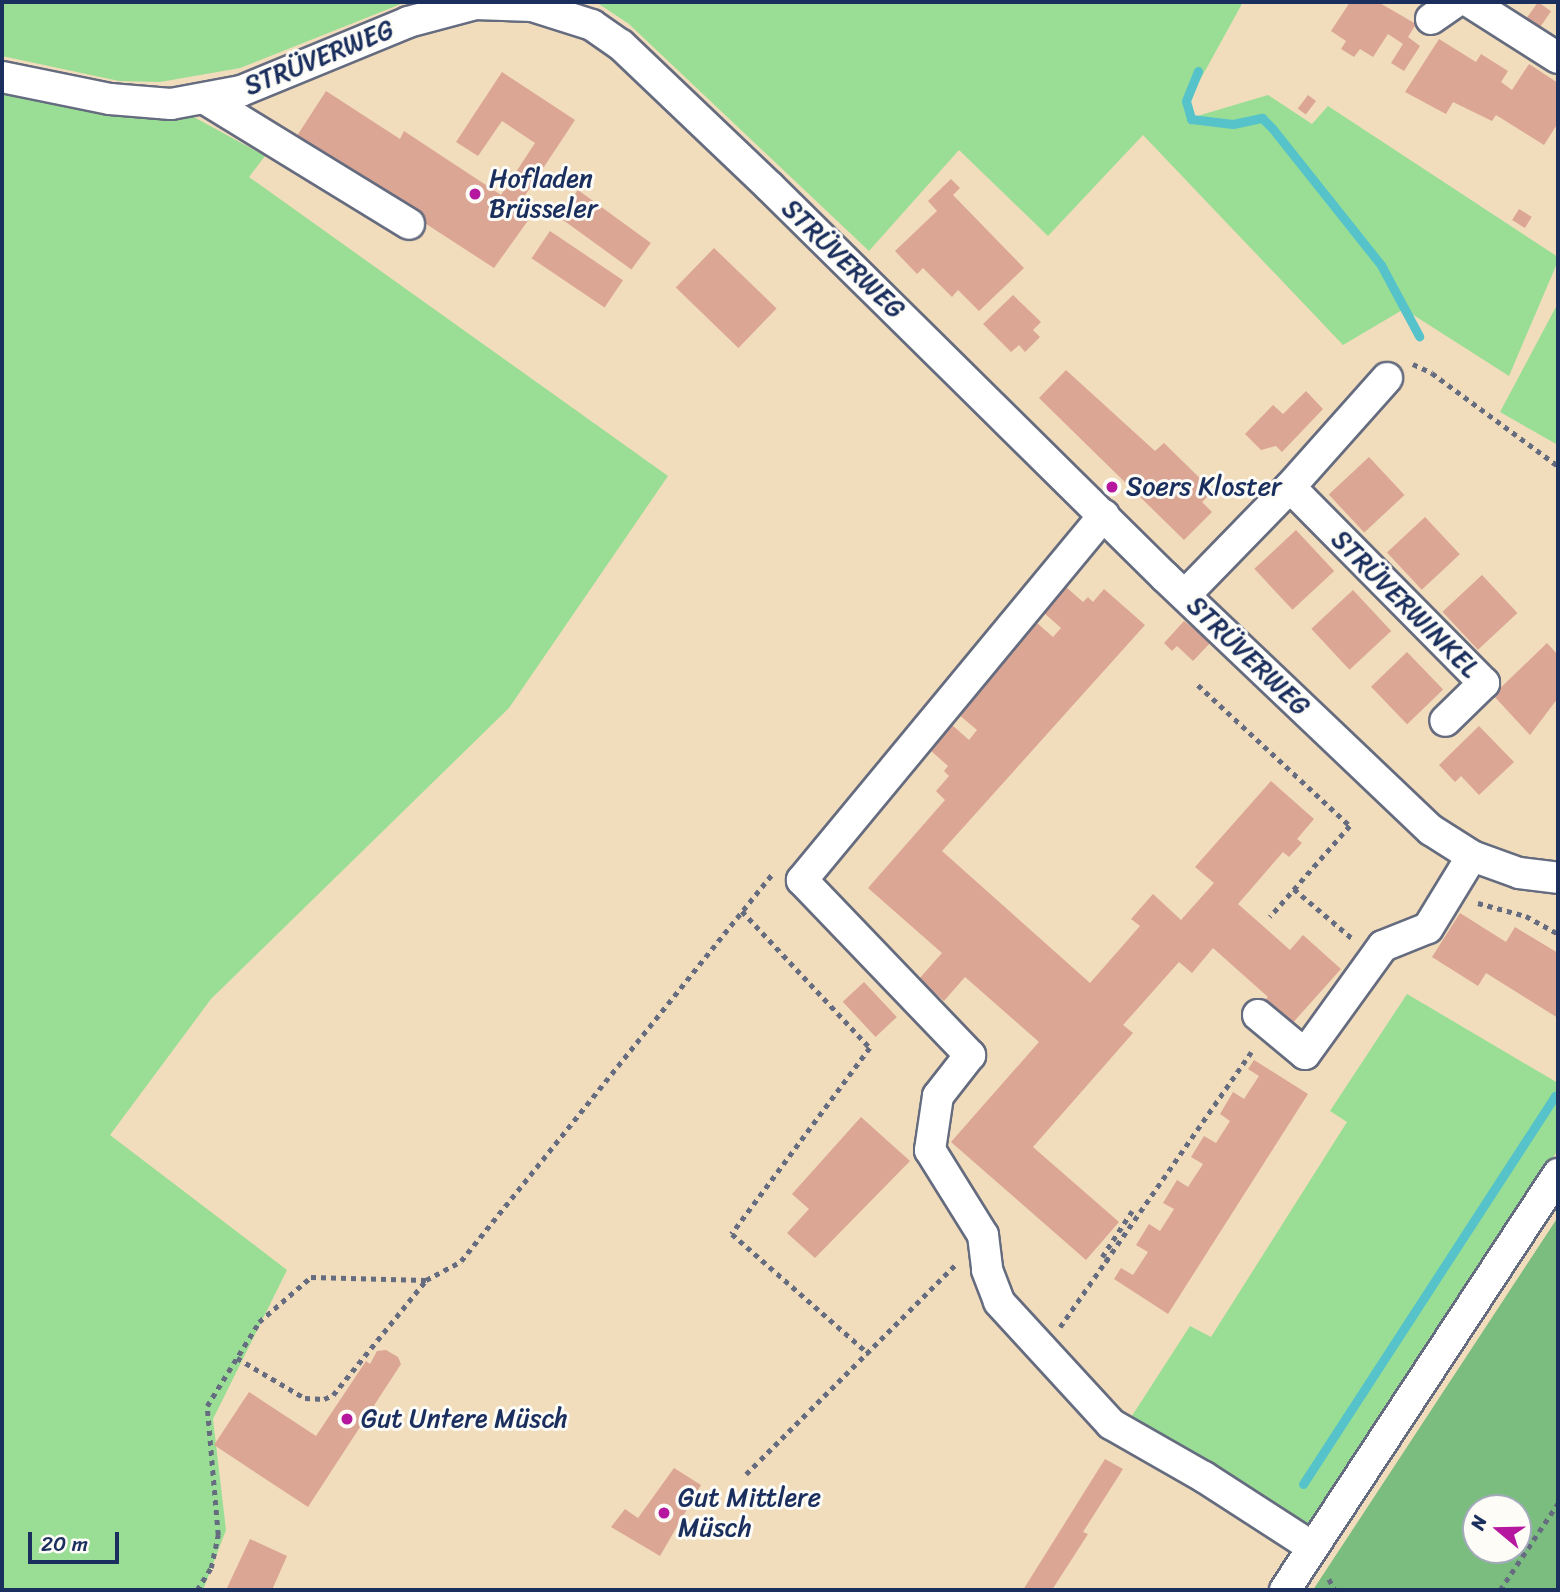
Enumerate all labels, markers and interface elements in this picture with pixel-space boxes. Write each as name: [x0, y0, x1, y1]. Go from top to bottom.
street label: STRÜVERWEG: [240, 14, 398, 102]
place label: Hofladen Brüsseler: [489, 163, 597, 224]
marker: Hofladen Brüsseler: [467, 186, 483, 202]
street label: STRÜVERWEG: [775, 193, 911, 325]
place label: Soers Kloster: [1126, 471, 1281, 503]
marker: Soers Kloster: [1104, 479, 1120, 495]
street label: STRÜVERWINKEL: [1325, 524, 1485, 684]
street label: STRÜVERWEG: [1180, 590, 1316, 722]
place label: Gut Untere Müsch: [361, 1403, 570, 1435]
marker: Gut Untere Müsch: [339, 1411, 355, 1427]
place label: Gut Mittlere Müsch: [678, 1482, 820, 1544]
north arrow: [1462, 1494, 1532, 1564]
marker: Gut Mittlere Müsch: [656, 1505, 672, 1521]
text: N: [1461, 1511, 1496, 1534]
scale bar: [32, 1518, 122, 1562]
text: 20 m: [41, 1525, 88, 1563]

